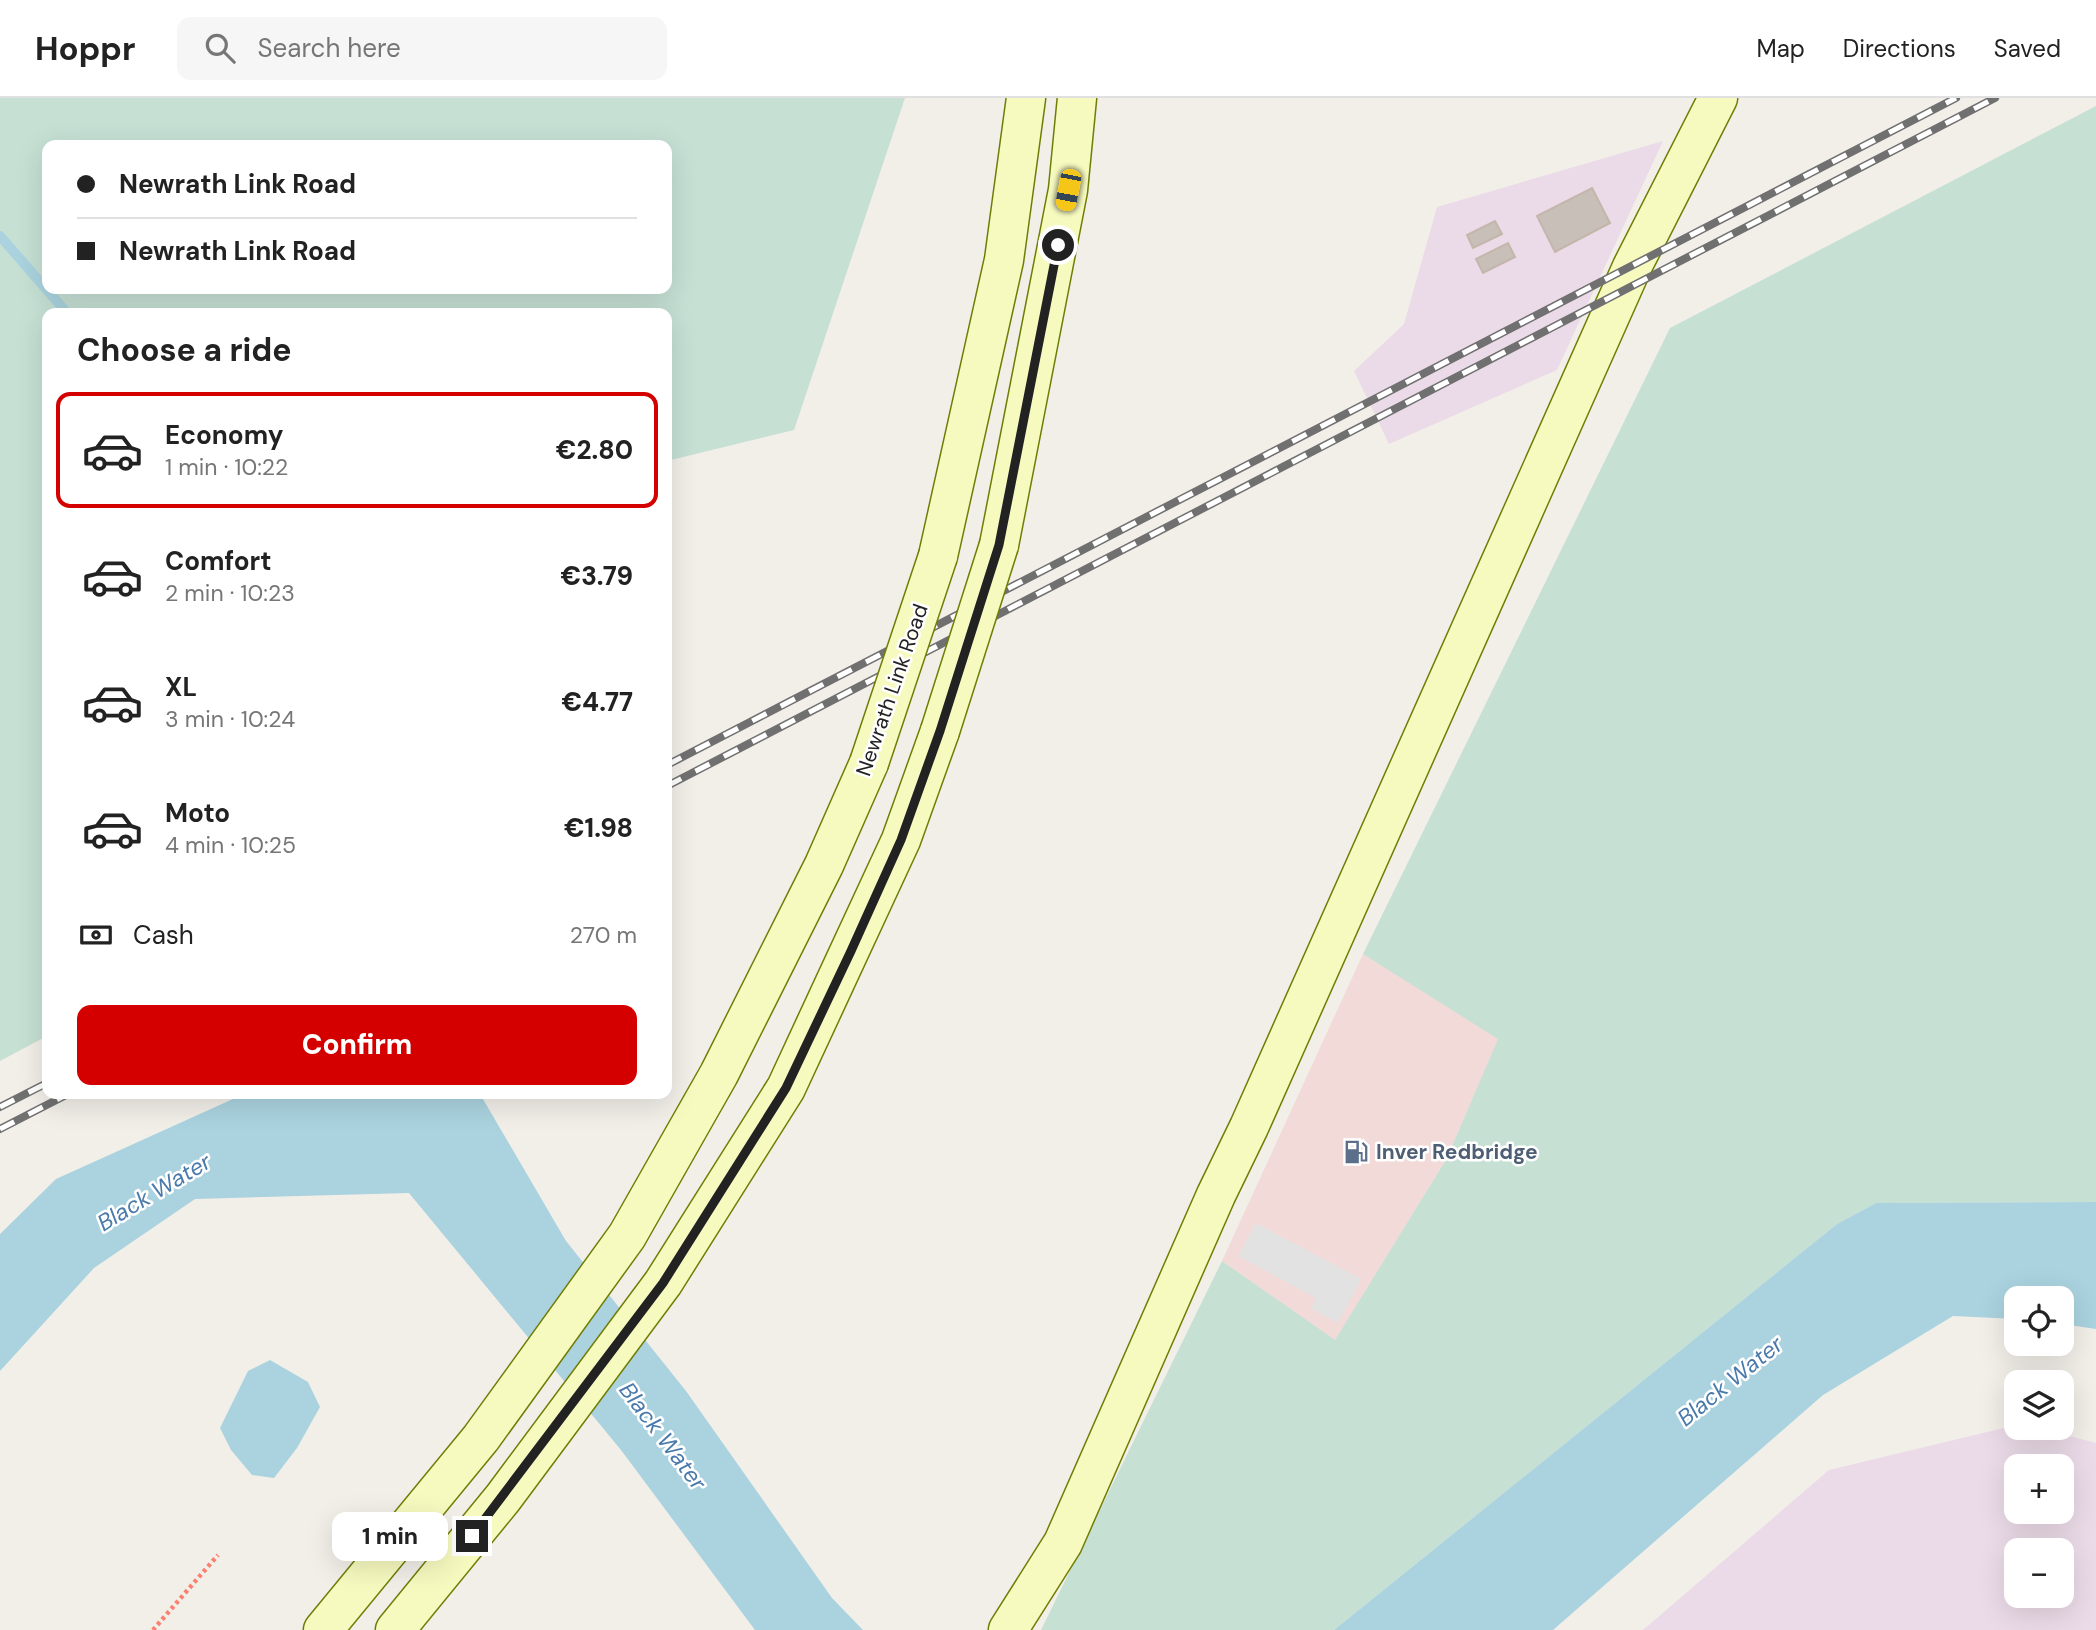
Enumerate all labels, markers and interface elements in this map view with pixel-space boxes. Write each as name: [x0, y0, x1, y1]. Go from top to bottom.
search box: [177, 17, 667, 80]
text: Hoppr: [35, 27, 135, 70]
icon: search: [201, 29, 239, 67]
text: Search here: [257, 31, 401, 65]
text: Map: [1757, 33, 1805, 64]
text: Directions: [1843, 33, 1956, 64]
text: Saved: [1994, 33, 2061, 64]
text: Newrath Link Road: [119, 167, 356, 201]
car: [1054, 167, 1083, 213]
route start: [1042, 229, 1074, 261]
text: Newrath Link Road: [119, 234, 356, 268]
text: Choose a ride: [77, 329, 292, 371]
text: Economy: [165, 418, 283, 452]
icon: car: [81, 419, 144, 482]
text: €2.80: [556, 433, 633, 467]
text: 1 min · 10:22: [165, 452, 288, 482]
text: Comfort: [165, 544, 271, 578]
icon: car: [81, 545, 144, 608]
text: €3.79: [561, 559, 633, 593]
text: 2 min · 10:23: [165, 578, 295, 608]
street label: Newrath Link Road: [849, 600, 935, 780]
text: XL: [165, 670, 197, 704]
icon: car: [81, 671, 144, 734]
text: €4.77: [562, 685, 633, 719]
text: 3 min · 10:24: [165, 704, 295, 734]
text: Moto: [165, 796, 230, 830]
icon: car: [81, 797, 144, 860]
text: €1.98: [564, 811, 633, 845]
text: 4 min · 10:25: [165, 830, 296, 860]
icon: cash: [77, 916, 115, 954]
text: Cash: [133, 918, 194, 952]
text: 270 m: [570, 920, 637, 950]
button: Confirm: [77, 1005, 637, 1085]
fuel station icon: Inver Redbridge: [1342, 1138, 1370, 1166]
place label: Inver Redbridge: [1376, 1138, 1538, 1166]
water label: Black Water: [92, 1146, 218, 1238]
map controls: [2004, 1286, 2074, 1608]
button: locate: [2004, 1286, 2074, 1356]
water label: Black Water: [1671, 1328, 1790, 1433]
button: layers: [2004, 1370, 2074, 1440]
water label: Black Water: [613, 1376, 714, 1497]
button: +: [2004, 1454, 2074, 1524]
callout: 1 min: [332, 1512, 448, 1560]
route end: [456, 1520, 488, 1552]
text: 1 min: [362, 1521, 418, 1551]
button: −: [2004, 1538, 2074, 1608]

